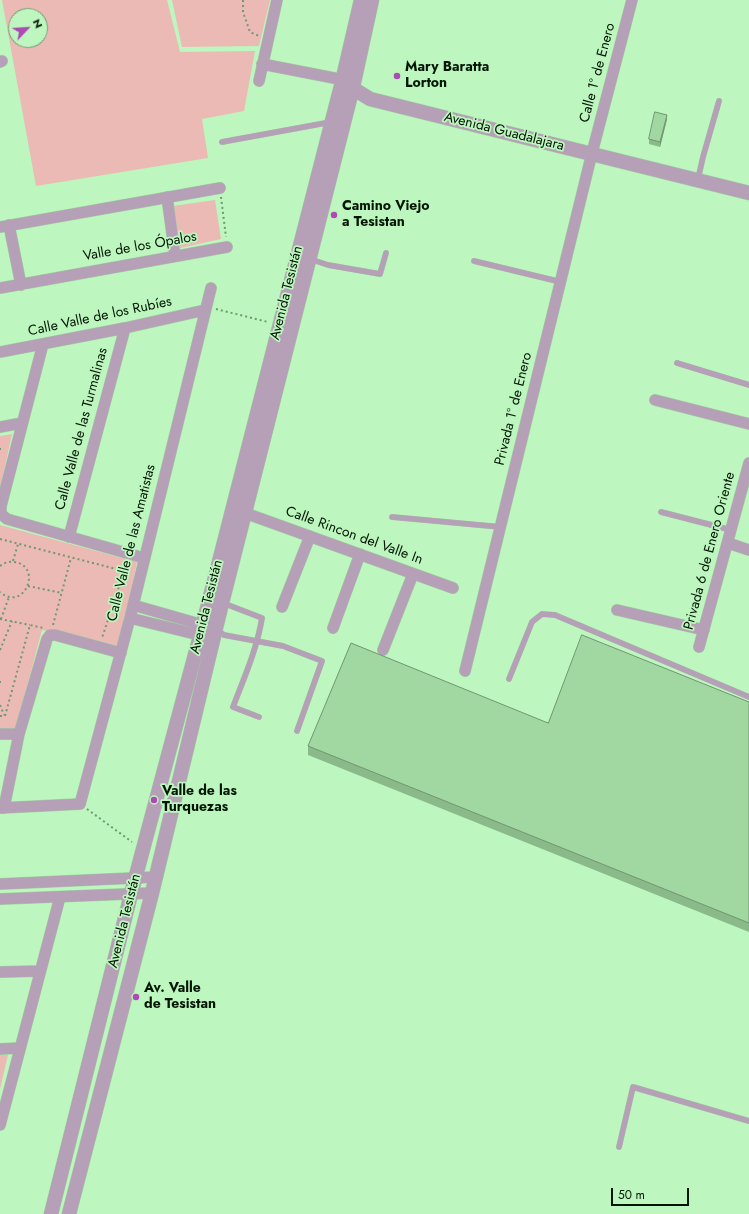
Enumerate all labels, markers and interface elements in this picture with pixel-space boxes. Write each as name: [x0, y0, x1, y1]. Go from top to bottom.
north arrow: [8, 8, 48, 48]
text: N: [29, 16, 47, 31]
street label: Calle 1° de Enero: [577, 21, 619, 125]
place label: Mary Baratta Lorton: [405, 60, 489, 92]
marker: Mary Baratta Lorton: [392, 71, 402, 81]
street label: Avenida Guadalajara: [442, 109, 566, 155]
place label: Camino Viejo a Tesistan: [342, 199, 429, 232]
marker: Camino Viejo a Tesistan: [329, 210, 339, 220]
street label: Valle de los Ópalos: [82, 229, 198, 265]
street label: Avenida Tesistán: [267, 244, 307, 342]
street label: Calle Valle de los Rubíes: [27, 294, 173, 340]
street label: Calle Valle de las Turmalinas: [52, 346, 112, 512]
street label: Privada 1° de Enero: [492, 351, 536, 467]
street label: Calle Valle de las Amatistas: [104, 463, 160, 623]
street label: Privada 6 de Enero Oriente: [681, 470, 739, 632]
street label: Calle Rincon del Valle In: [283, 503, 425, 569]
street label: Avenida Tesistán: [187, 558, 227, 656]
place label: Valle de las Turquezas: [162, 784, 237, 816]
marker: Valle de las Turquezas: [149, 795, 159, 805]
street label: Avenida Tesistán: [105, 872, 145, 970]
place label: Av. Valle de Tesistan: [144, 981, 216, 1014]
marker: Av. Valle de Tesistan: [131, 992, 141, 1002]
scale bar: [613, 1180, 691, 1206]
text: 50 m: [618, 1186, 645, 1204]

